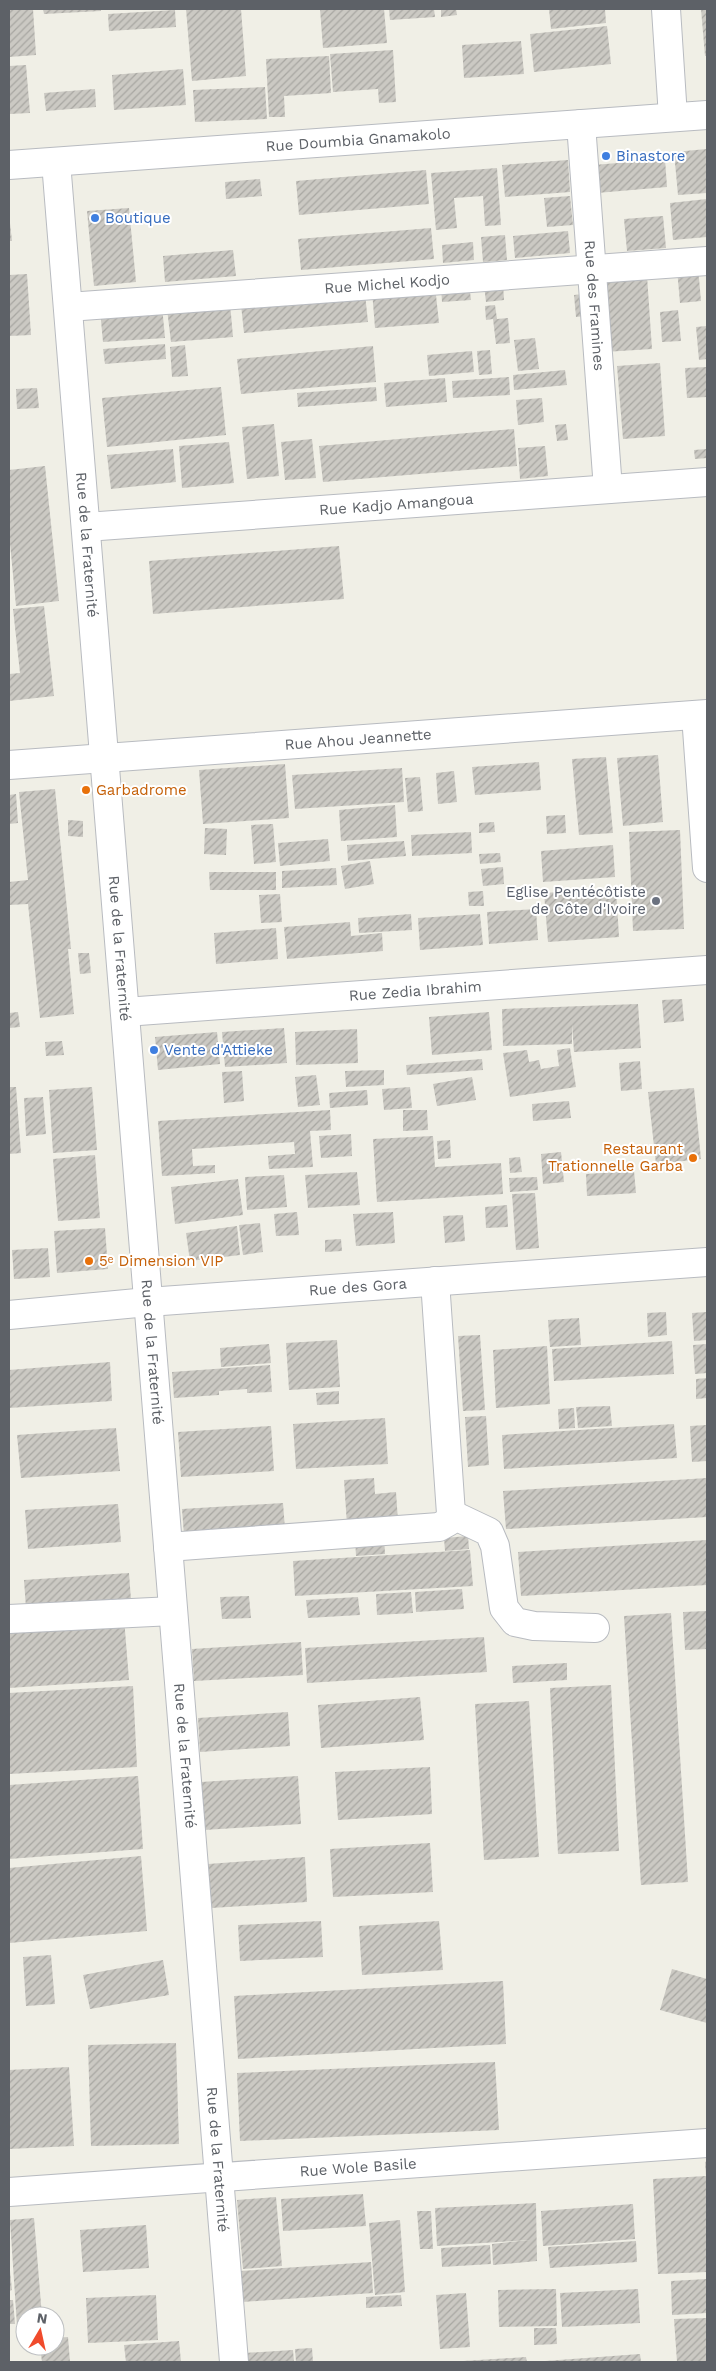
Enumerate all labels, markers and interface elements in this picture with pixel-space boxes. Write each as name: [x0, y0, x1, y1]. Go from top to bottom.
street label: Rue Doumbia Gnamakolo: [265, 124, 451, 156]
place label: Binastore: [616, 147, 685, 165]
marker: Binastore: [600, 150, 612, 162]
place label: Boutique: [105, 209, 171, 227]
marker: Boutique: [89, 212, 101, 224]
street label: Rue des Framines: [581, 239, 608, 372]
street label: Rue Michel Kodjo: [324, 271, 451, 298]
street label: Rue de la Fraternité: [72, 471, 102, 618]
street label: Rue Kadjo Amangoua: [318, 490, 474, 519]
street label: Rue Ahou Jeannette: [284, 725, 432, 754]
place label: Garbadrome: [96, 781, 187, 799]
marker: Garbadrome: [80, 784, 92, 796]
street label: Rue de la Fraternité: [105, 875, 134, 1022]
place label: Eglise Pentécôtiste de Côte d'Ivoire: [506, 883, 646, 918]
marker: Eglise Pentécôtiste de Côte d'Ivoire: [650, 895, 662, 907]
street label: Rue Zedia Ibrahim: [348, 977, 482, 1005]
place label: Vente d'Attieke: [164, 1041, 273, 1059]
marker: Vente d'Attieke: [148, 1044, 160, 1056]
place label: Restaurant Trationnelle Garba: [548, 1140, 684, 1175]
marker: Restaurant Trationnelle Garba: [687, 1152, 699, 1164]
place label: 5ᵉ Dimension VIP: [99, 1252, 223, 1270]
marker: 5ᵉ Dimension VIP: [83, 1255, 95, 1267]
street label: Rue des Gora: [308, 1274, 408, 1299]
street label: Rue de la Fraternité: [137, 1279, 167, 1426]
street label: Rue de la Fraternité: [170, 1682, 200, 1829]
street label: Rue de la Fraternité: [203, 2086, 232, 2233]
street label: Rue Wole Basile: [299, 2154, 417, 2181]
north arrow: [15, 2306, 65, 2356]
text: N: [36, 2309, 48, 2327]

